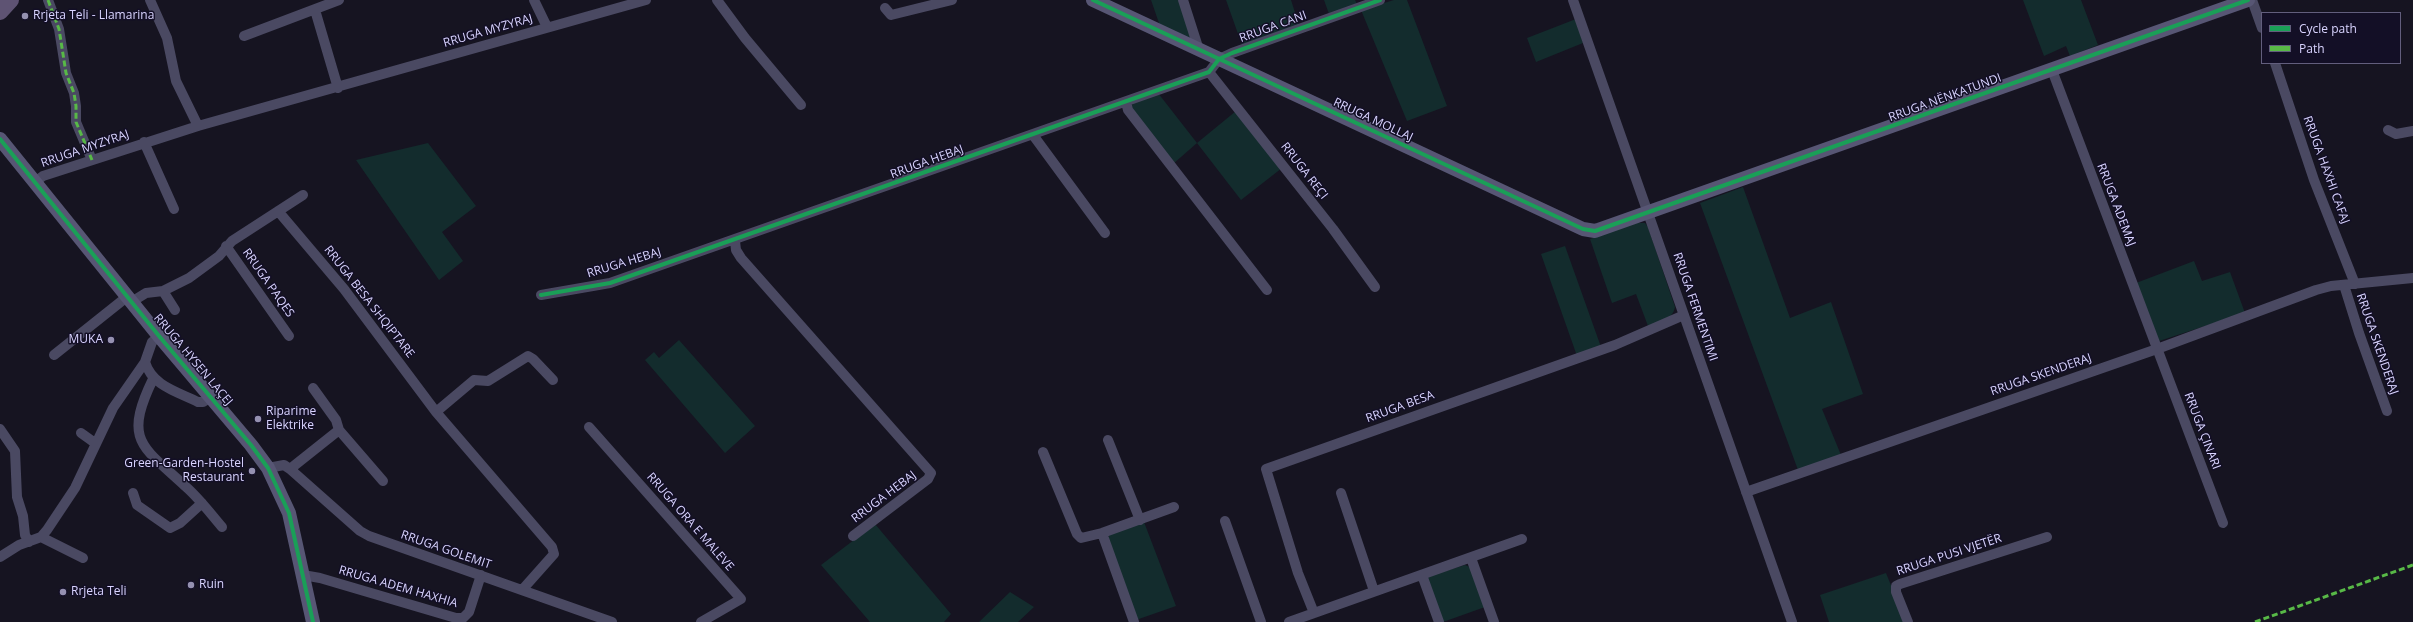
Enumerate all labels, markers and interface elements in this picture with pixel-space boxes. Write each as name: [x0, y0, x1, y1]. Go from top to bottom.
street label: RRUGA CANI: [1237, 8, 1309, 46]
place label: Rrjeta Teli - Llamarina: [33, 9, 154, 23]
marker: Rrjeta Teli - Llamarina: [20, 11, 30, 21]
street label: RRUGA MYZYRAJ: [442, 11, 534, 51]
legend: [2261, 12, 2401, 64]
text: Cycle path: [2299, 20, 2357, 37]
text: Path: [2299, 40, 2325, 57]
street label: RRUGA NËNKATUNDI: [1887, 71, 2003, 125]
street label: RRUGA MOLLAJ: [1331, 95, 1415, 145]
street label: RRUGA HAXHI CAFAJ: [2300, 114, 2352, 226]
street label: RRUGA MYZYRAJ: [39, 127, 131, 171]
street label: RRUGA REÇI: [1277, 140, 1331, 202]
street label: RRUGA HEBAJ: [888, 142, 966, 182]
street label: RRUGA ADEMAJ: [2094, 162, 2138, 248]
street label: RRUGA BESA SHQIPTARE: [321, 243, 417, 361]
street label: RRUGA HEBAJ: [585, 245, 663, 281]
street label: RRUGA PAQES: [239, 246, 297, 320]
street label: RRUGA FERMENTIMI: [1670, 251, 1720, 363]
street label: RRUGA SKENDERAJ: [2353, 291, 2401, 397]
street label: RRUGA HYSEN LAÇEJ: [150, 311, 236, 409]
place label: MUKA: [69, 333, 103, 347]
marker: MUKA: [106, 335, 116, 345]
street label: RRUGA SKENDERAJ: [1988, 351, 2094, 399]
street label: RRUGA BESA: [1364, 388, 1436, 426]
street label: RRUGA ÇINARI: [2181, 390, 2223, 472]
place label: Riparime Elektrike: [266, 405, 316, 433]
marker: Riparime Elektrike: [253, 414, 263, 424]
place label: Green-Garden-Hostel Restaurant: [124, 457, 244, 485]
marker: Green-Garden-Hostel Restaurant: [247, 466, 257, 476]
street label: RRUGA HEBAJ: [849, 468, 919, 526]
street label: RRUGA ORA E MALEVE: [643, 470, 737, 574]
street label: RRUGA GOLEMIT: [399, 528, 493, 572]
street label: RRUGA PUSI VJETËR: [1895, 531, 2003, 579]
street label: RRUGA ADEM HAXHIA: [337, 563, 459, 611]
place label: Ruin: [199, 578, 224, 592]
marker: Ruin: [186, 580, 196, 590]
place label: Rrjeta Teli: [71, 585, 127, 599]
marker: Rrjeta Teli: [58, 587, 68, 597]

